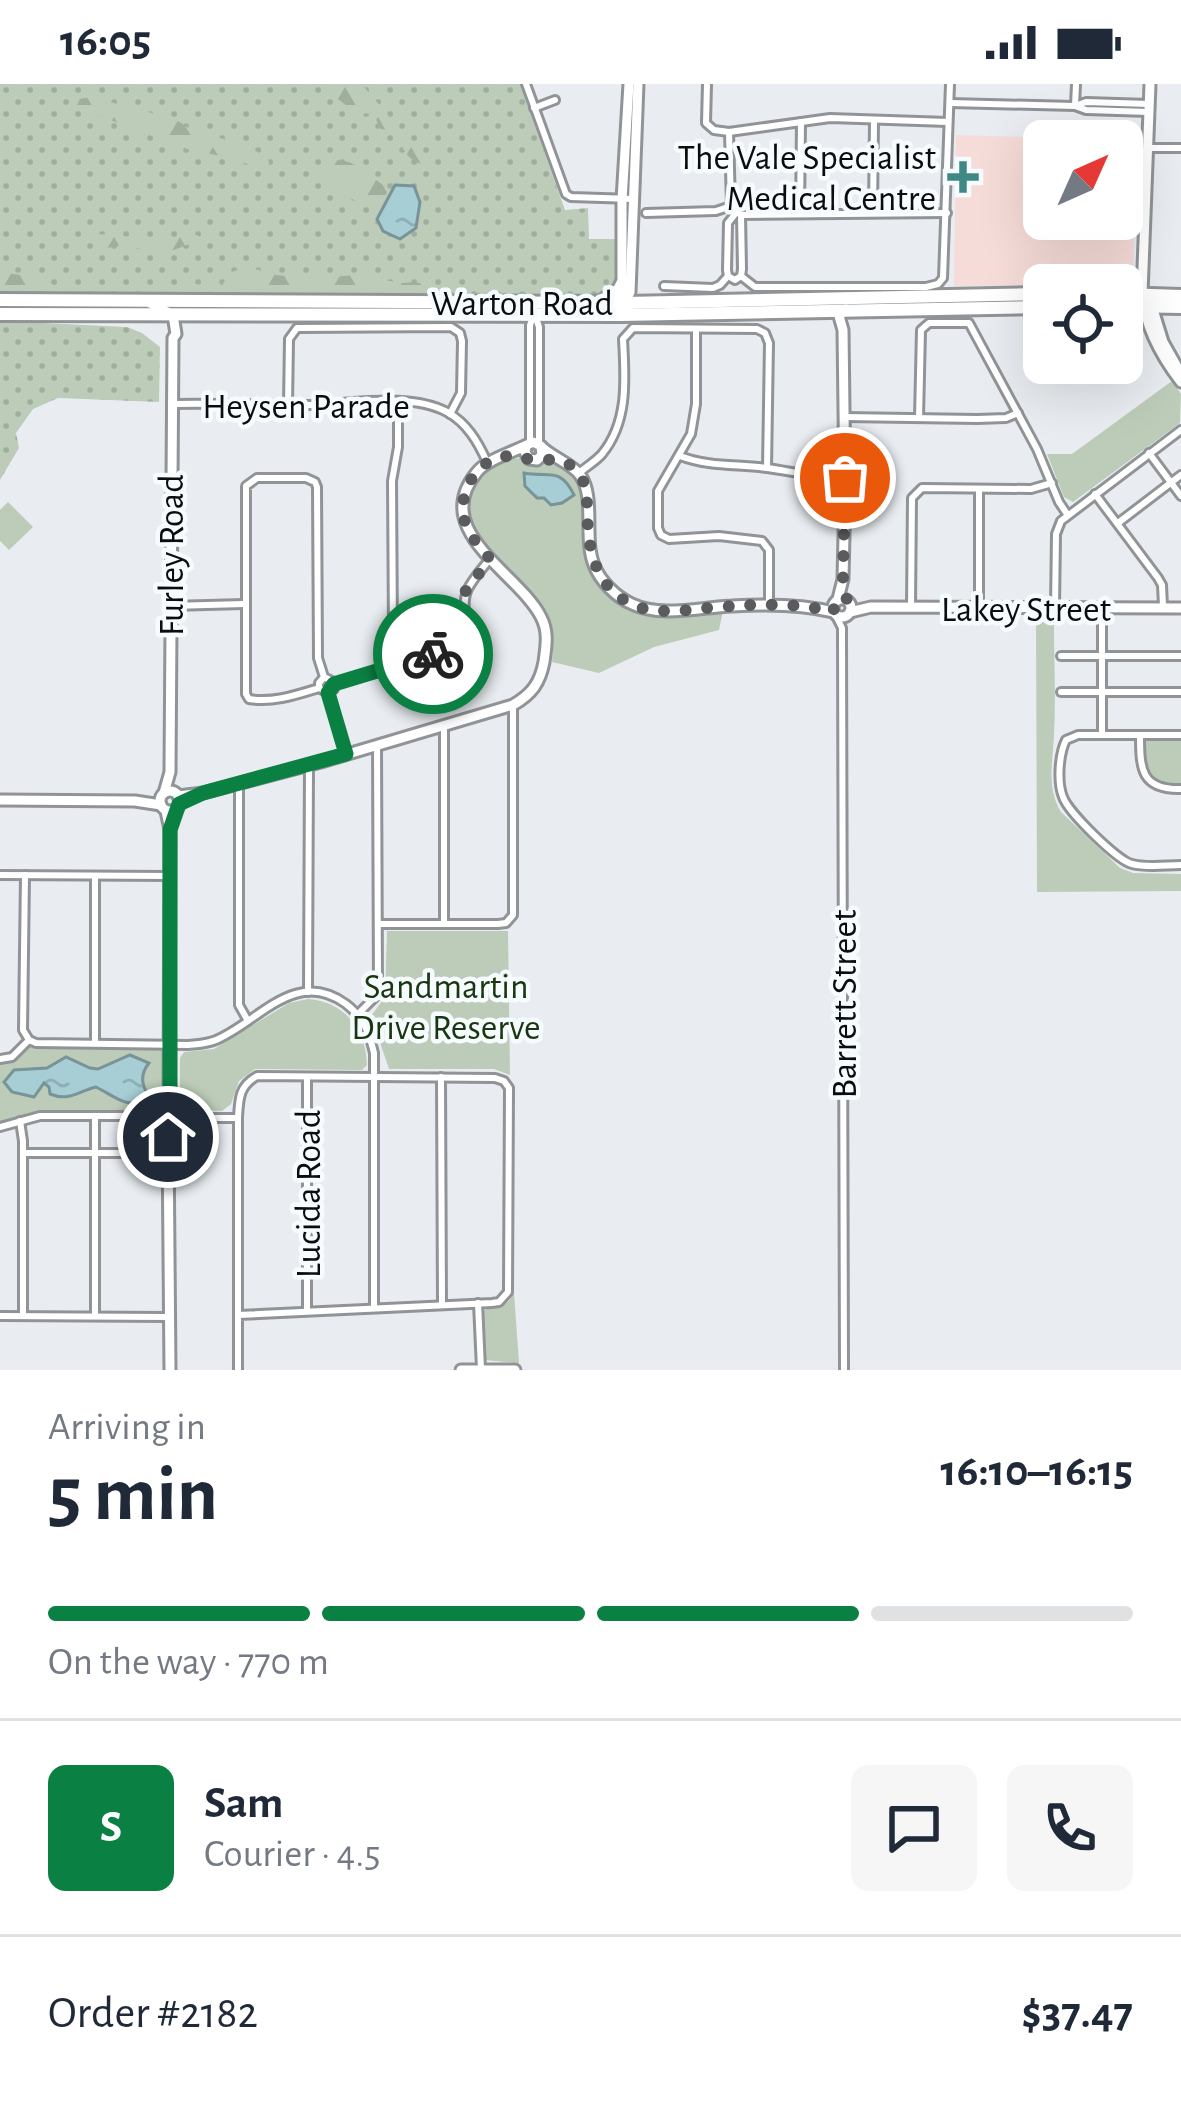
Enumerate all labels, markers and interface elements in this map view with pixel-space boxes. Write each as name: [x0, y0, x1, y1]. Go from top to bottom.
text: 16:05: [60, 19, 151, 64]
north arrow: [1023, 120, 1143, 240]
map controls: [1023, 120, 1143, 384]
place label: The Vale Specialist Medical Centre: [678, 140, 937, 217]
marker: The Vale Specialist Medical Centre: [947, 161, 979, 193]
button: locate: [1023, 264, 1143, 384]
street label: Warton Road: [431, 286, 613, 322]
street label: Heysen Parade: [202, 389, 410, 425]
pin: [794, 427, 896, 529]
icon: bag: [812, 445, 878, 511]
street label: Furley Road: [154, 474, 190, 636]
street label: Lakey Street: [941, 592, 1112, 628]
courier: [373, 594, 493, 714]
icon: bike: [400, 621, 466, 687]
street label: Barrett Street: [827, 909, 863, 1099]
park label: Sandmartin Drive Reserve: [351, 969, 541, 1046]
pin: [117, 1086, 219, 1188]
icon: home: [135, 1104, 201, 1170]
street label: Lucida Road: [291, 1110, 327, 1278]
text: Arriving in: [48, 1408, 206, 1447]
text: 16:10–16:15: [940, 1449, 1133, 1494]
text: 5 min: [48, 1457, 218, 1535]
text: On the way · 770 m: [48, 1643, 329, 1682]
button: chat: [851, 1765, 977, 1891]
button: phone: [1007, 1765, 1133, 1891]
text: Sam: [204, 1781, 283, 1826]
text: S: [100, 1805, 122, 1850]
text: Courier · 4.5: [204, 1835, 381, 1874]
text: Order #2182: [48, 1991, 258, 2036]
text: $37.47: [1022, 1991, 1133, 2036]

